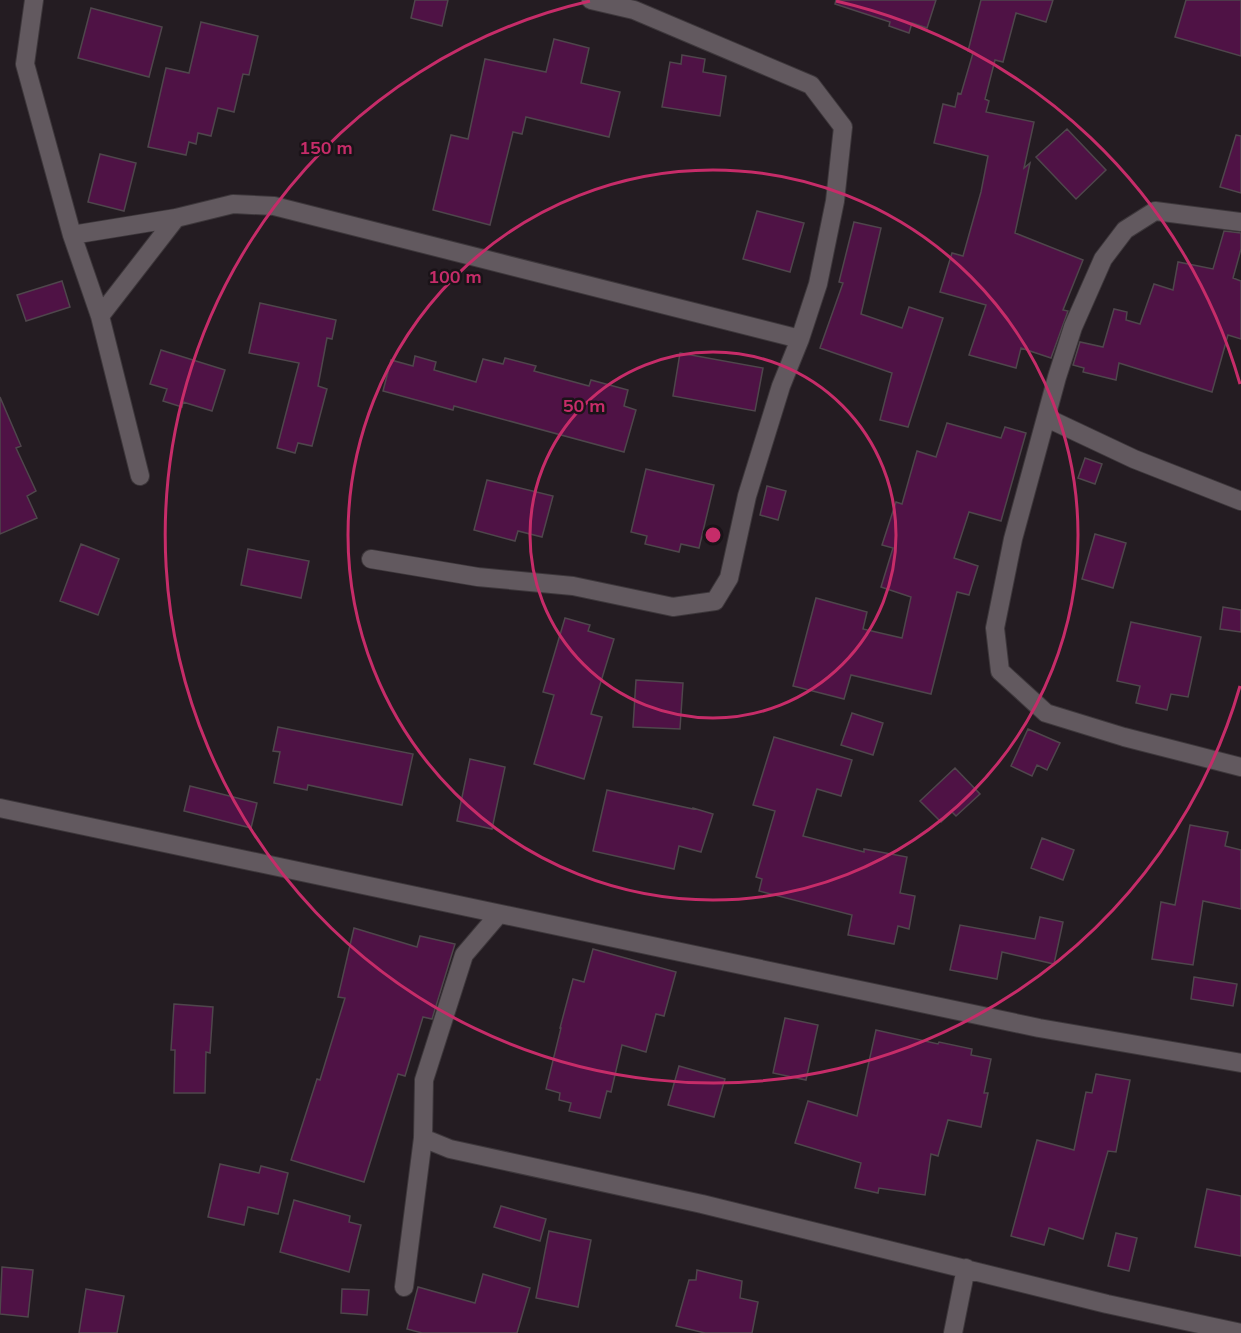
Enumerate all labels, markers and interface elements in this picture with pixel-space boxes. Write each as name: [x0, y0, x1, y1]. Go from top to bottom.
text: 150 m: [299, 136, 353, 159]
text: 100 m: [428, 265, 482, 288]
text: 50 m: [563, 394, 605, 417]
centre of rings: [703, 525, 723, 545]

